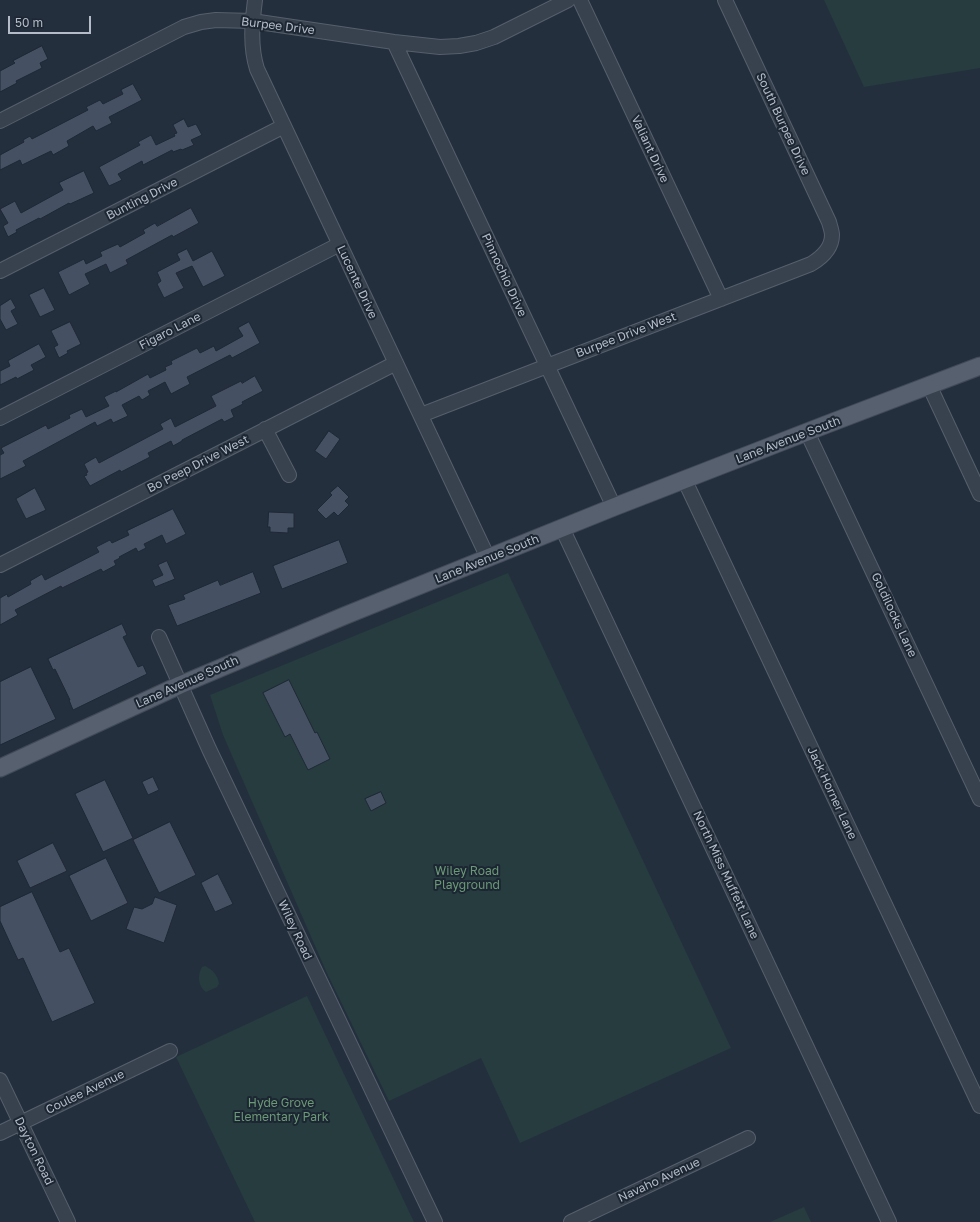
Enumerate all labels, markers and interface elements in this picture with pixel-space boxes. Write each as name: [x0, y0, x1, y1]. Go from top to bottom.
scale bar: [10, 8, 93, 34]
street label: Burpee Drive: [240, 14, 316, 38]
text: 50 m: [15, 15, 43, 30]
street label: South Burpee Drive: [753, 71, 813, 177]
street label: Valiant Drive: [628, 113, 672, 185]
street label: Bunting Drive: [104, 175, 180, 223]
street label: Pinnochio Drive: [478, 231, 530, 319]
street label: Lucente Drive: [334, 243, 380, 321]
street label: Figaro Lane: [137, 309, 203, 353]
street label: Burpee Drive West: [574, 309, 678, 361]
street label: Lane Avenue South: [734, 413, 842, 467]
street label: Bo Peep Drive West: [145, 432, 251, 496]
street label: Lane Avenue South: [433, 532, 541, 586]
street label: Goldilocks Lane: [868, 570, 920, 660]
street label: Lane Avenue South: [133, 653, 241, 711]
street label: Jack Horner Lane: [804, 744, 860, 842]
street label: North Miss Muffett Lane: [690, 809, 762, 941]
park label: Wiley Road Playground: [434, 864, 500, 892]
street label: Wiley Road: [275, 898, 315, 962]
street label: Coulee Avenue: [43, 1067, 127, 1117]
park label: Hyde Grove Elementary Park: [233, 1096, 329, 1124]
street label: Dayton Road: [11, 1115, 57, 1187]
street label: Navaho Avenue: [616, 1155, 702, 1205]

